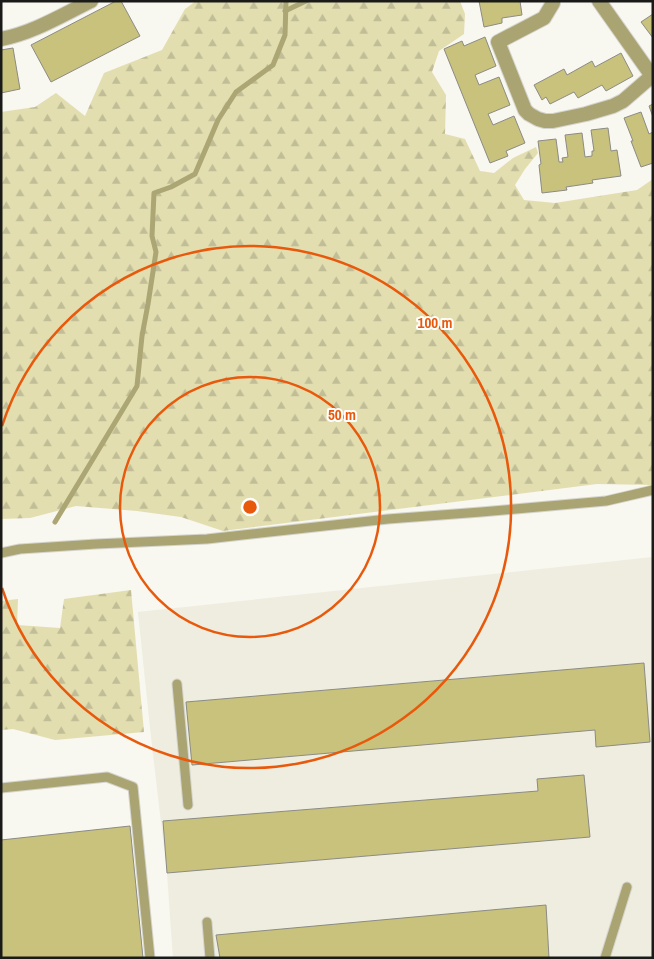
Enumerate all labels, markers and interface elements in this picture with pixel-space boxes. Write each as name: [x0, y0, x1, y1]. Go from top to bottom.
text: 100 m: [418, 312, 452, 333]
text: 50 m: [328, 404, 356, 425]
centre of rings: [241, 498, 259, 516]

